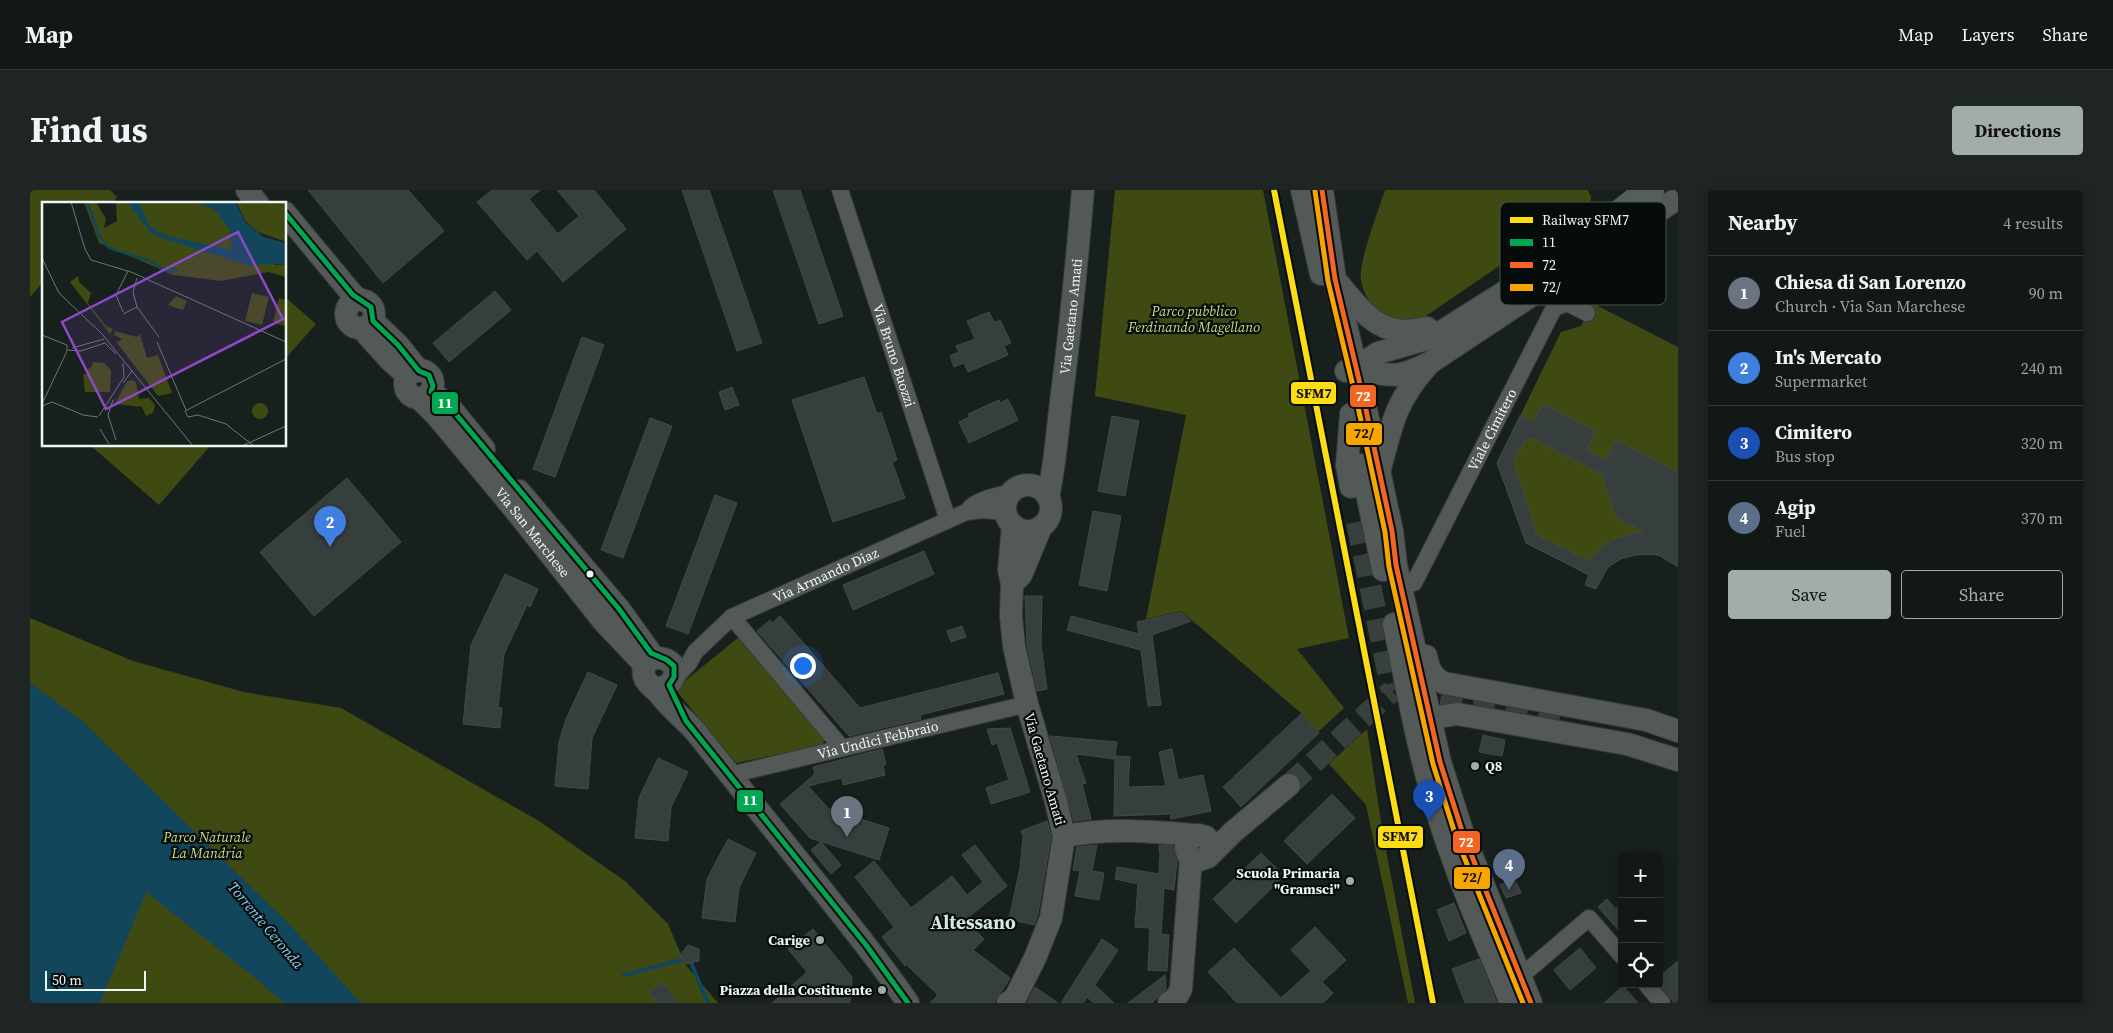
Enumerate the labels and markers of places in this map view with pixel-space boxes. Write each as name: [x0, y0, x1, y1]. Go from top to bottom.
pin: 2: [314, 506, 346, 547]
unlabelled marker: [585, 569, 595, 579]
place label: Q8: [1485, 756, 1502, 776]
marker: Q8: [1469, 760, 1481, 772]
pin: 3: [1413, 780, 1445, 821]
pin: 1: [831, 796, 863, 837]
pin: 4: [1493, 849, 1525, 890]
place label: Scuola Primaria "Gramsci": [1236, 863, 1341, 899]
marker: Scuola Primaria "Gramsci": [1344, 875, 1356, 887]
place label: Carige: [768, 930, 810, 950]
marker: Carige: [814, 934, 826, 946]
place label: Piazza della Costituente: [720, 980, 872, 1000]
marker: Piazza della Costituente: [876, 984, 888, 996]

